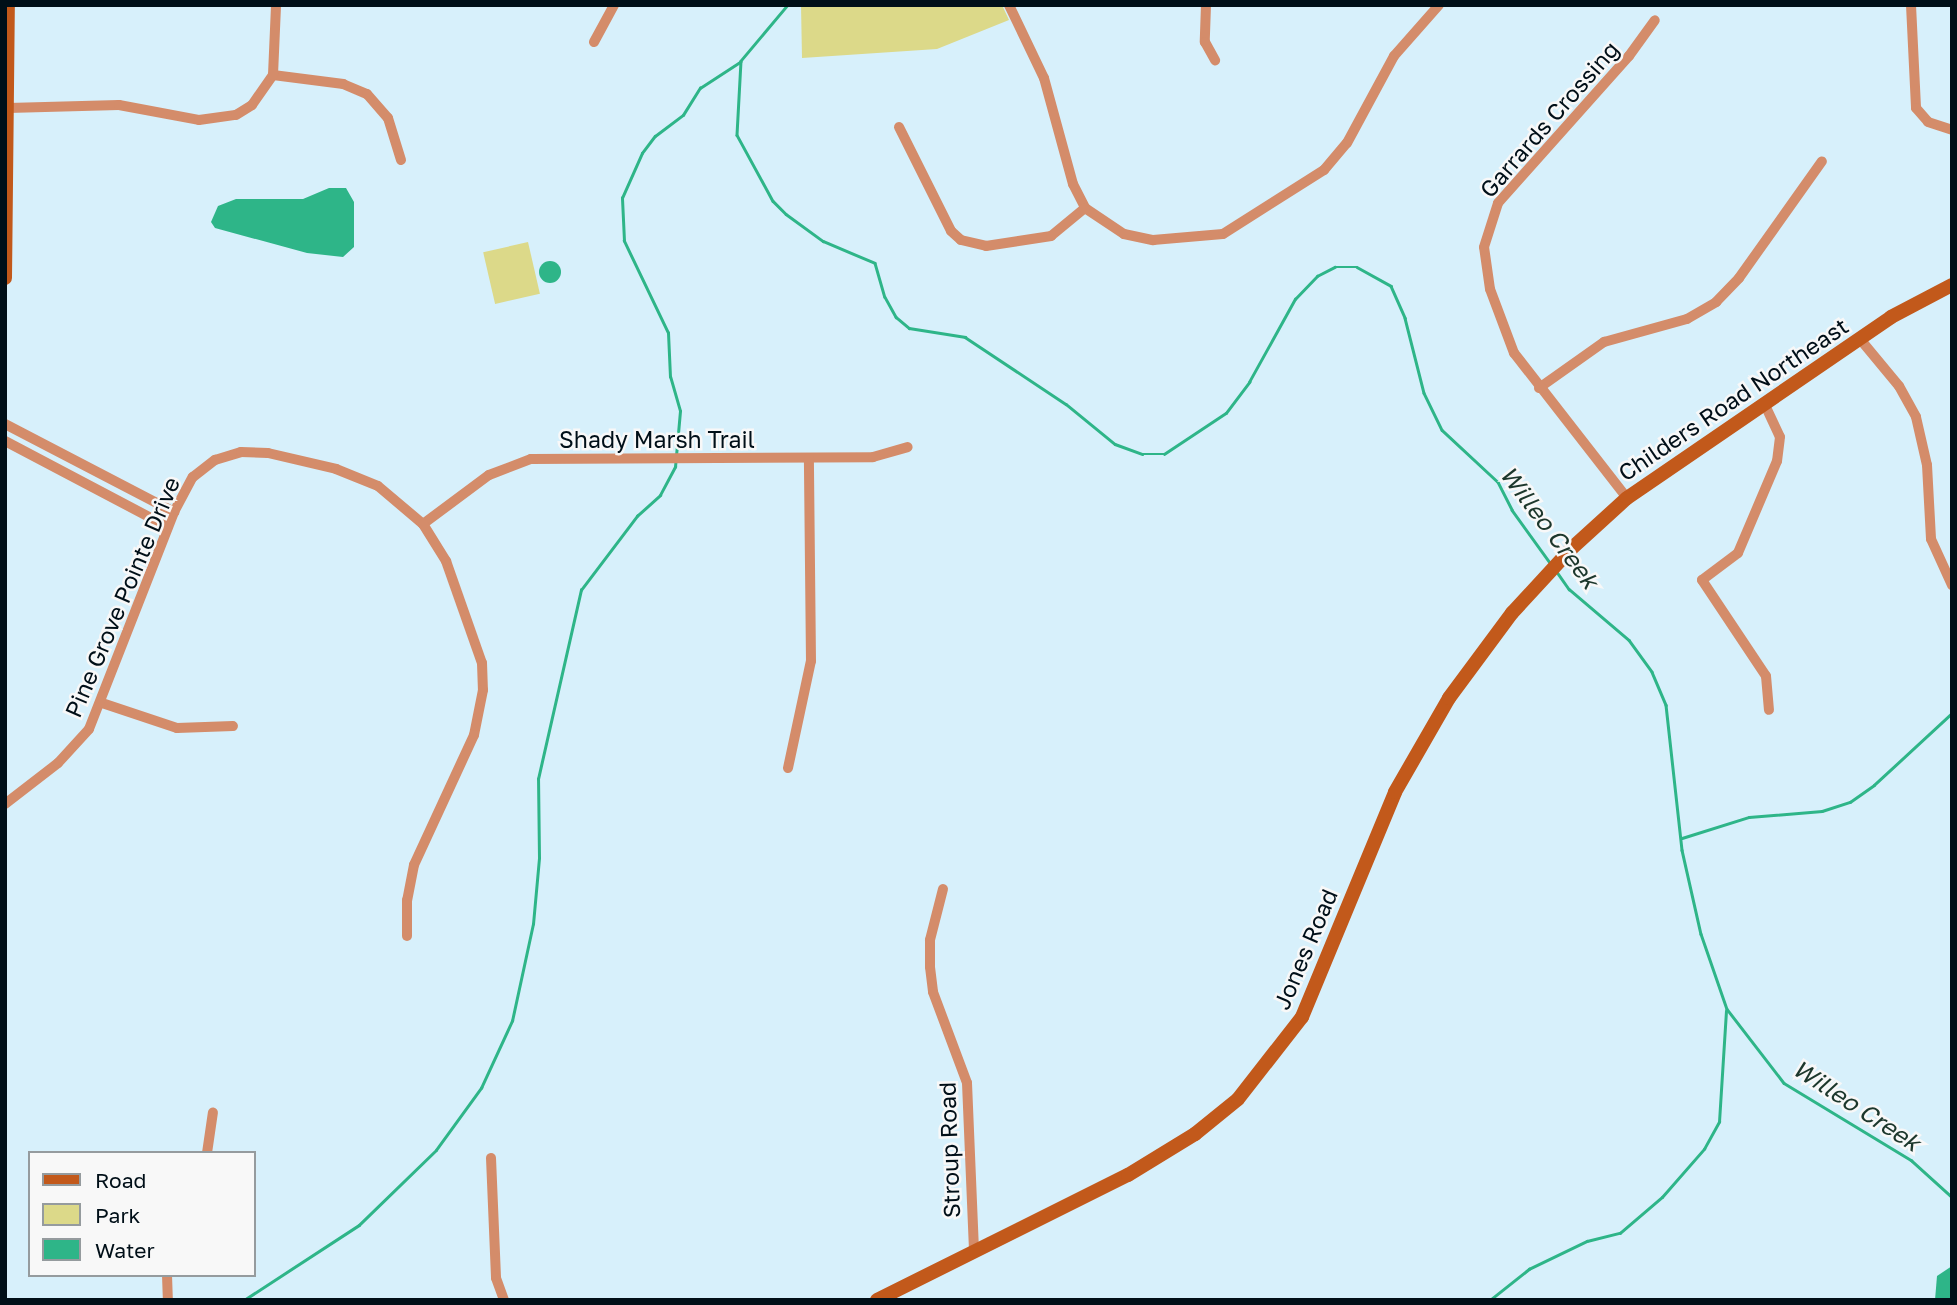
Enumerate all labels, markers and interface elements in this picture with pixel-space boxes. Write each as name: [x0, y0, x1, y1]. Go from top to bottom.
street label: Garrards Crossing: [1474, 35, 1624, 203]
street label: Childers Road Northeast: [1613, 312, 1853, 486]
street label: Shady Marsh Trail: [559, 425, 755, 453]
water label: Willeo Creek: [1495, 460, 1605, 594]
street label: Pine Grove Pointe Drive: [59, 473, 185, 721]
street label: Jones Road: [1267, 885, 1343, 1013]
water label: Willeo Creek: [1788, 1053, 1926, 1157]
street label: Stroup Road: [933, 1081, 965, 1219]
legend: [28, 1151, 256, 1277]
text: Road: [95, 1167, 146, 1193]
text: Park: [95, 1202, 140, 1228]
text: Water: [95, 1237, 155, 1263]

